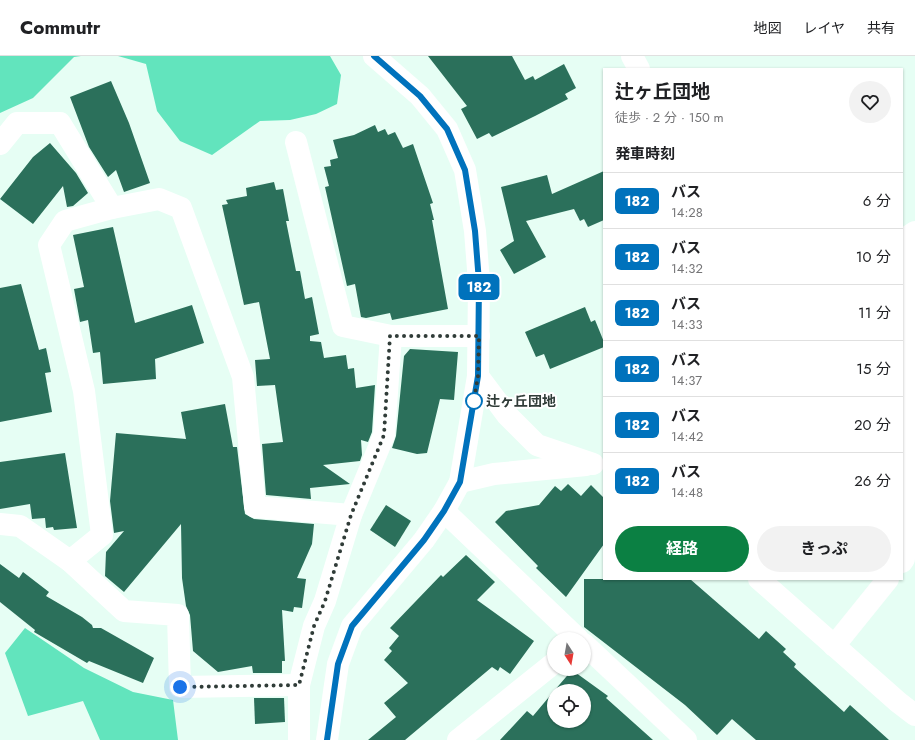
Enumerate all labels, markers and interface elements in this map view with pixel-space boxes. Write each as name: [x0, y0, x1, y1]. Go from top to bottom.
text: Commutr: [20, 14, 100, 41]
text: 地図: [753, 18, 781, 38]
text: レイヤ: [803, 18, 845, 38]
text: 共有: [867, 18, 895, 38]
text: 辻ヶ丘団地: [615, 78, 710, 105]
button: heart: [849, 81, 891, 123]
text: 徒歩 · 2 分 · 150 m: [615, 108, 724, 127]
text: 発車時刻: [615, 143, 675, 165]
text: バス: [671, 181, 701, 203]
text: 6 分: [863, 190, 891, 212]
text: 182: [624, 191, 650, 211]
text: 14:28: [671, 203, 703, 222]
text: バス: [671, 237, 701, 259]
text: 10 分: [856, 246, 891, 268]
text: 182: [624, 247, 650, 267]
text: 14:32: [671, 259, 703, 278]
line badge: 182: [456, 274, 502, 300]
text: 182: [466, 277, 492, 297]
text: バス: [671, 293, 701, 315]
text: 11 分: [858, 302, 891, 324]
text: 182: [624, 303, 650, 323]
text: 14:33: [671, 315, 703, 334]
text: バス: [671, 349, 701, 371]
text: 15 分: [856, 358, 891, 380]
text: 182: [624, 359, 650, 379]
text: 14:37: [671, 371, 702, 390]
place label: 辻ヶ丘団地: [486, 391, 556, 411]
marker: 辻ヶ丘団地: [465, 392, 483, 410]
text: バス: [671, 405, 701, 427]
text: 20 分: [854, 414, 891, 436]
text: 182: [624, 415, 650, 435]
text: 14:42: [671, 427, 703, 446]
text: バス: [671, 461, 701, 483]
text: 26 分: [854, 470, 891, 492]
text: 182: [624, 471, 650, 491]
text: 14:48: [671, 483, 703, 502]
button: 経路: [615, 526, 749, 572]
button: きっぷ: [757, 526, 891, 572]
north arrow: [547, 632, 591, 676]
map controls: [547, 632, 591, 728]
your location: [170, 677, 190, 697]
button: locate: [547, 684, 591, 728]

